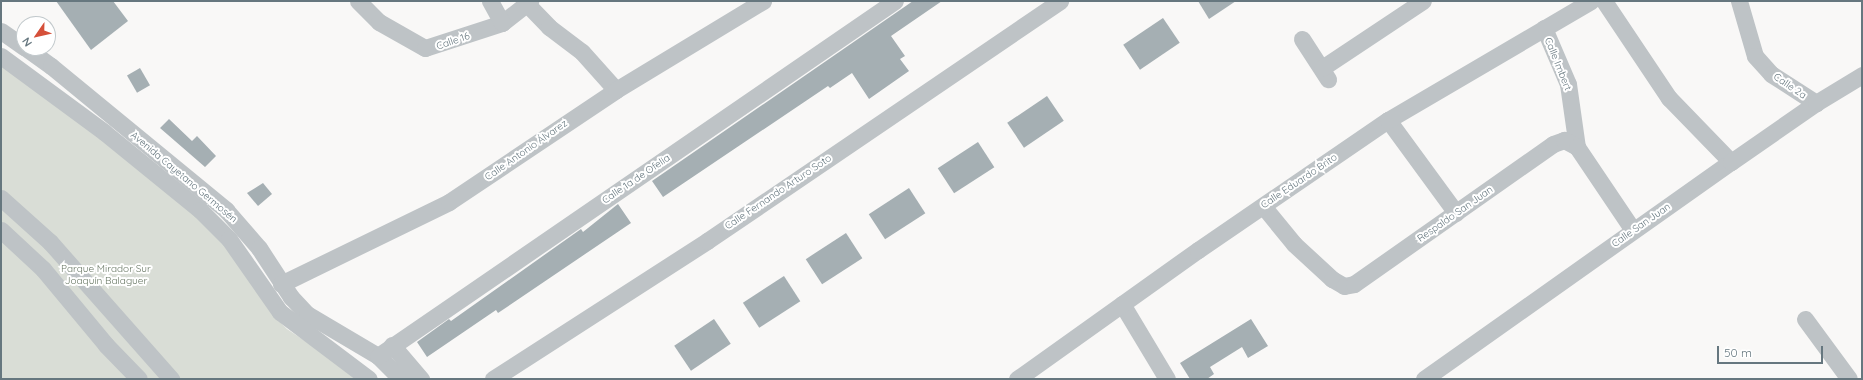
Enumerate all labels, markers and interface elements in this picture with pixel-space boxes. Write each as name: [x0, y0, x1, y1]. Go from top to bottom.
north arrow: [16, 16, 56, 56]
street label: Calle 16: [435, 30, 471, 52]
text: N: [19, 35, 35, 49]
street label: Calle Imbert: [1542, 36, 1574, 92]
street label: Calle 2a: [1771, 71, 1809, 101]
street label: Calle Antonio Álvarez: [483, 117, 569, 183]
street label: Avenida Cayetano Germosén: [128, 129, 240, 225]
street label: Calle Eduardo Brito: [1259, 151, 1339, 211]
street label: Calle 1a de Ofelia: [600, 152, 672, 206]
street label: Calle Fernando Arturo Soto: [723, 152, 833, 232]
street label: Respaldo San Juan: [1415, 183, 1495, 245]
street label: Calle San Juan: [1609, 200, 1673, 250]
park label: Parque Mirador Sur Joaquín Balaguer: [61, 262, 151, 286]
scale bar: [1719, 338, 1825, 364]
text: 50 m: [1724, 345, 1752, 360]

